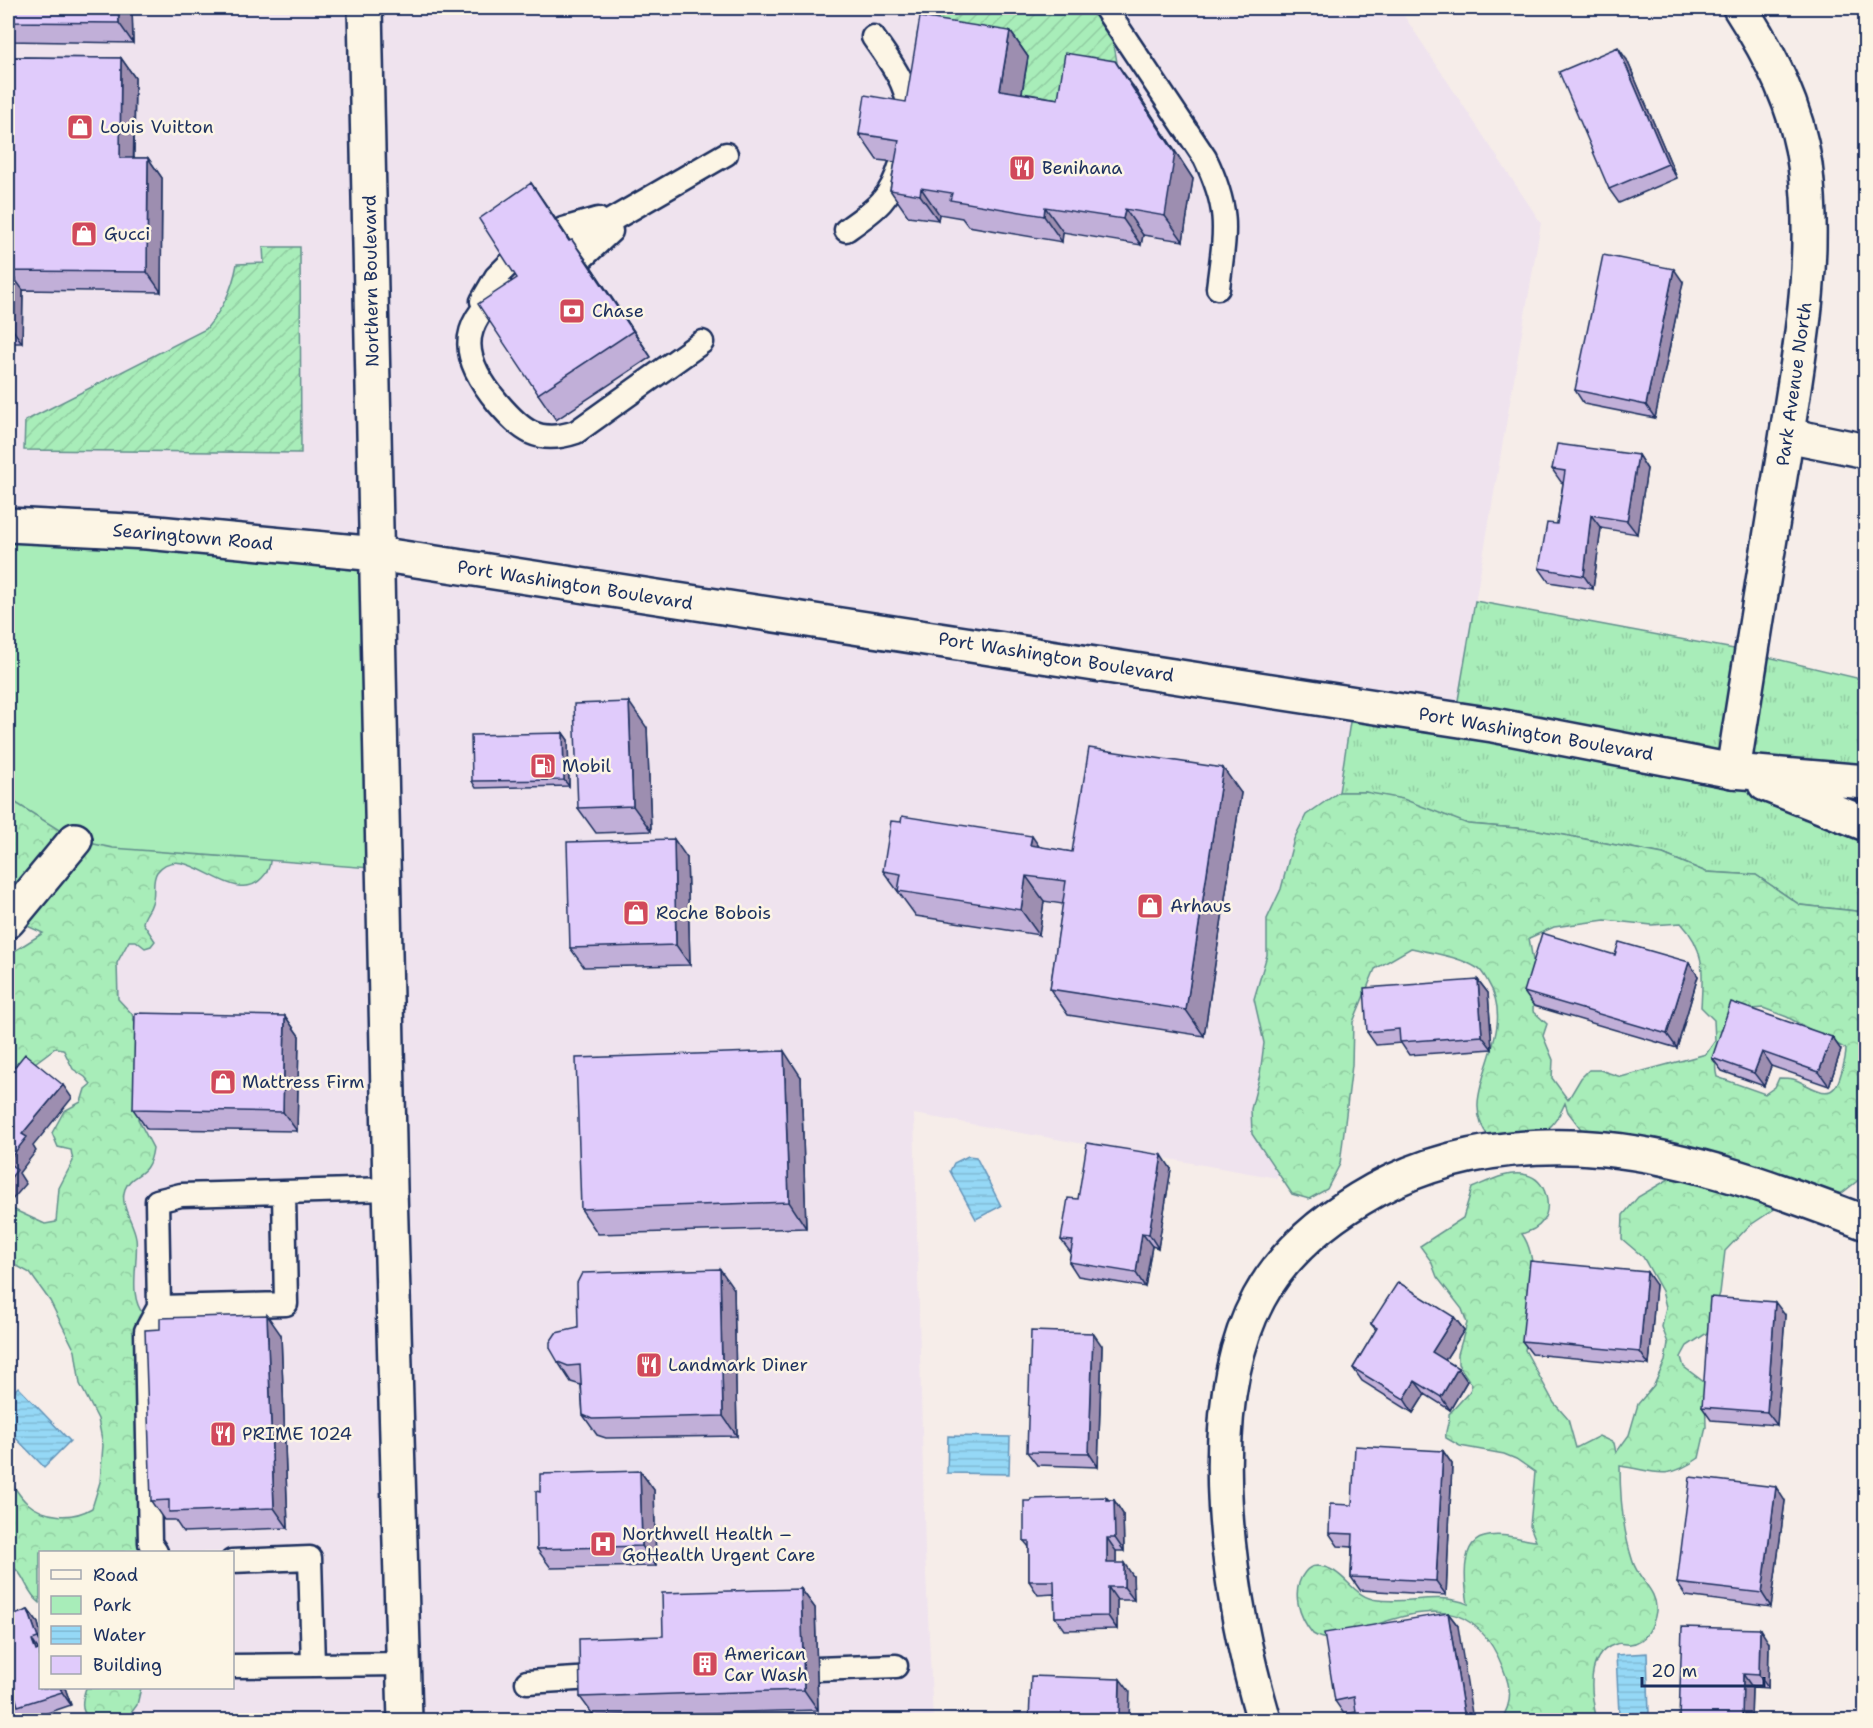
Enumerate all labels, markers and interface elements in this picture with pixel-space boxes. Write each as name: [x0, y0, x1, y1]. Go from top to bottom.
shop icon: Louis Vuitton: [65, 112, 95, 142]
place label: Louis Vuitton: [100, 115, 213, 139]
restaurant icon: Benihana: [1007, 153, 1037, 183]
place label: Benihana: [1042, 156, 1123, 180]
street label: Northern Boulevard: [358, 195, 384, 367]
shop icon: Gucci: [69, 219, 99, 249]
place label: Gucci: [104, 222, 150, 246]
bank icon: Chase: [557, 296, 587, 326]
place label: Chase: [592, 299, 644, 323]
street label: Park Avenue North: [1771, 300, 1817, 468]
street label: Searingtown Road: [112, 518, 274, 556]
street label: Port Washington Boulevard: [455, 555, 695, 615]
street label: Port Washington Boulevard: [936, 627, 1176, 687]
street label: Port Washington Boulevard: [1417, 701, 1655, 767]
fuel station icon: Mobil: [528, 751, 558, 781]
place label: Mobil: [562, 754, 611, 778]
shop icon: Arhaus: [1135, 891, 1165, 921]
place label: Arhaus: [1170, 894, 1232, 918]
shop icon: Roche Bobois: [621, 898, 651, 928]
place label: Roche Bobois: [656, 901, 771, 925]
shop icon: Mattress Firm: [208, 1067, 238, 1097]
place label: Mattress Firm: [242, 1070, 364, 1094]
restaurant icon: Landmark Diner: [634, 1350, 664, 1380]
place label: Landmark Diner: [668, 1353, 808, 1377]
restaurant icon: PRIME 1024: [208, 1419, 238, 1449]
place label: PRIME 1024: [242, 1422, 352, 1446]
place label: Northwell Health – GoHealth Urgent Care: [622, 1522, 816, 1567]
hospital icon: Northwell Health – GoHealth Urgent Care: [588, 1529, 618, 1559]
legend: [39, 1551, 234, 1689]
text: Road: [93, 1563, 138, 1587]
text: Park: [93, 1593, 132, 1617]
text: Water: [93, 1623, 146, 1647]
place label: American Car Wash: [724, 1642, 808, 1687]
building icon: American Car Wash: [690, 1649, 720, 1679]
scale bar: [1642, 1650, 1764, 1688]
text: Building: [93, 1653, 162, 1677]
text: 20 m: [1651, 1659, 1697, 1683]

